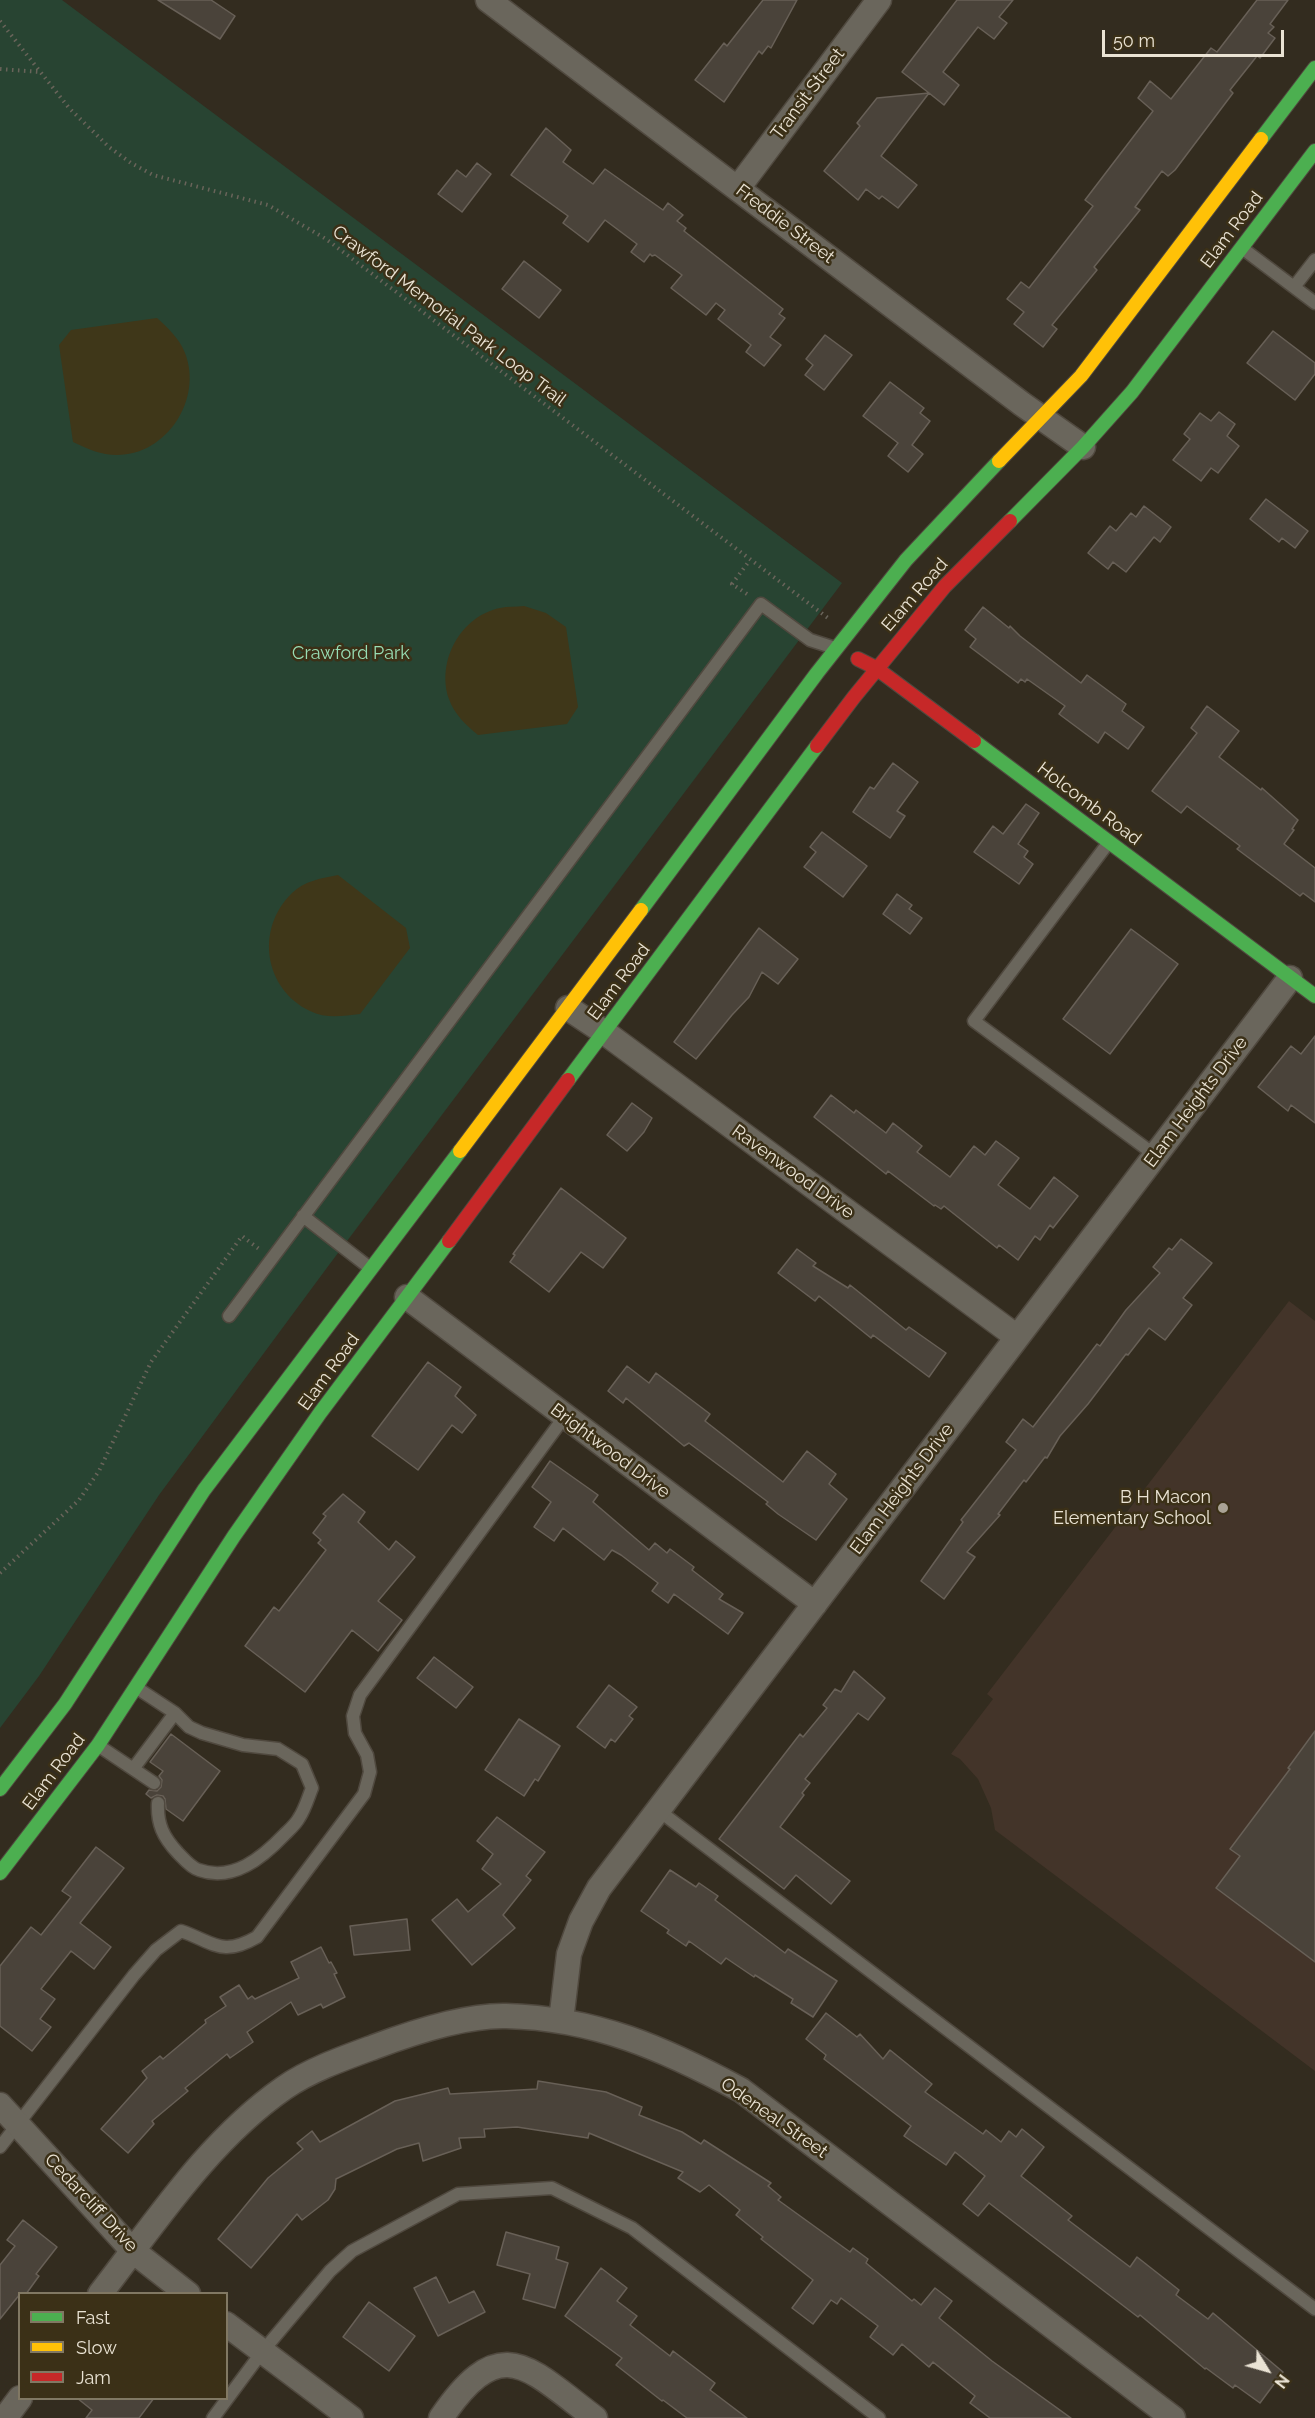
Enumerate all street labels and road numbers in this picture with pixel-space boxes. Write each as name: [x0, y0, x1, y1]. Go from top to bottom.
street label: Transit Street: [767, 44, 849, 144]
street label: Freddie Street: [731, 180, 839, 268]
street label: Elam Road: [1196, 188, 1268, 272]
street label: Crawford Memorial Park Loop Trail: [328, 221, 570, 411]
street label: Elam Road: [877, 554, 953, 636]
street label: Holcomb Road: [1033, 758, 1145, 850]
street label: Elam Road: [583, 940, 655, 1024]
street label: Elam Heights Drive: [1140, 1032, 1252, 1172]
street label: Ravenwood Drive: [728, 1120, 858, 1224]
street label: Elam Road: [294, 1329, 364, 1415]
street label: Brightwood Drive: [546, 1399, 674, 1503]
street label: Elam Heights Drive: [846, 1419, 958, 1559]
street label: Elam Road: [18, 1730, 90, 1814]
street label: Odeneal Street: [716, 2073, 832, 2163]
street label: Cedarcliff Drive: [40, 2149, 142, 2257]

